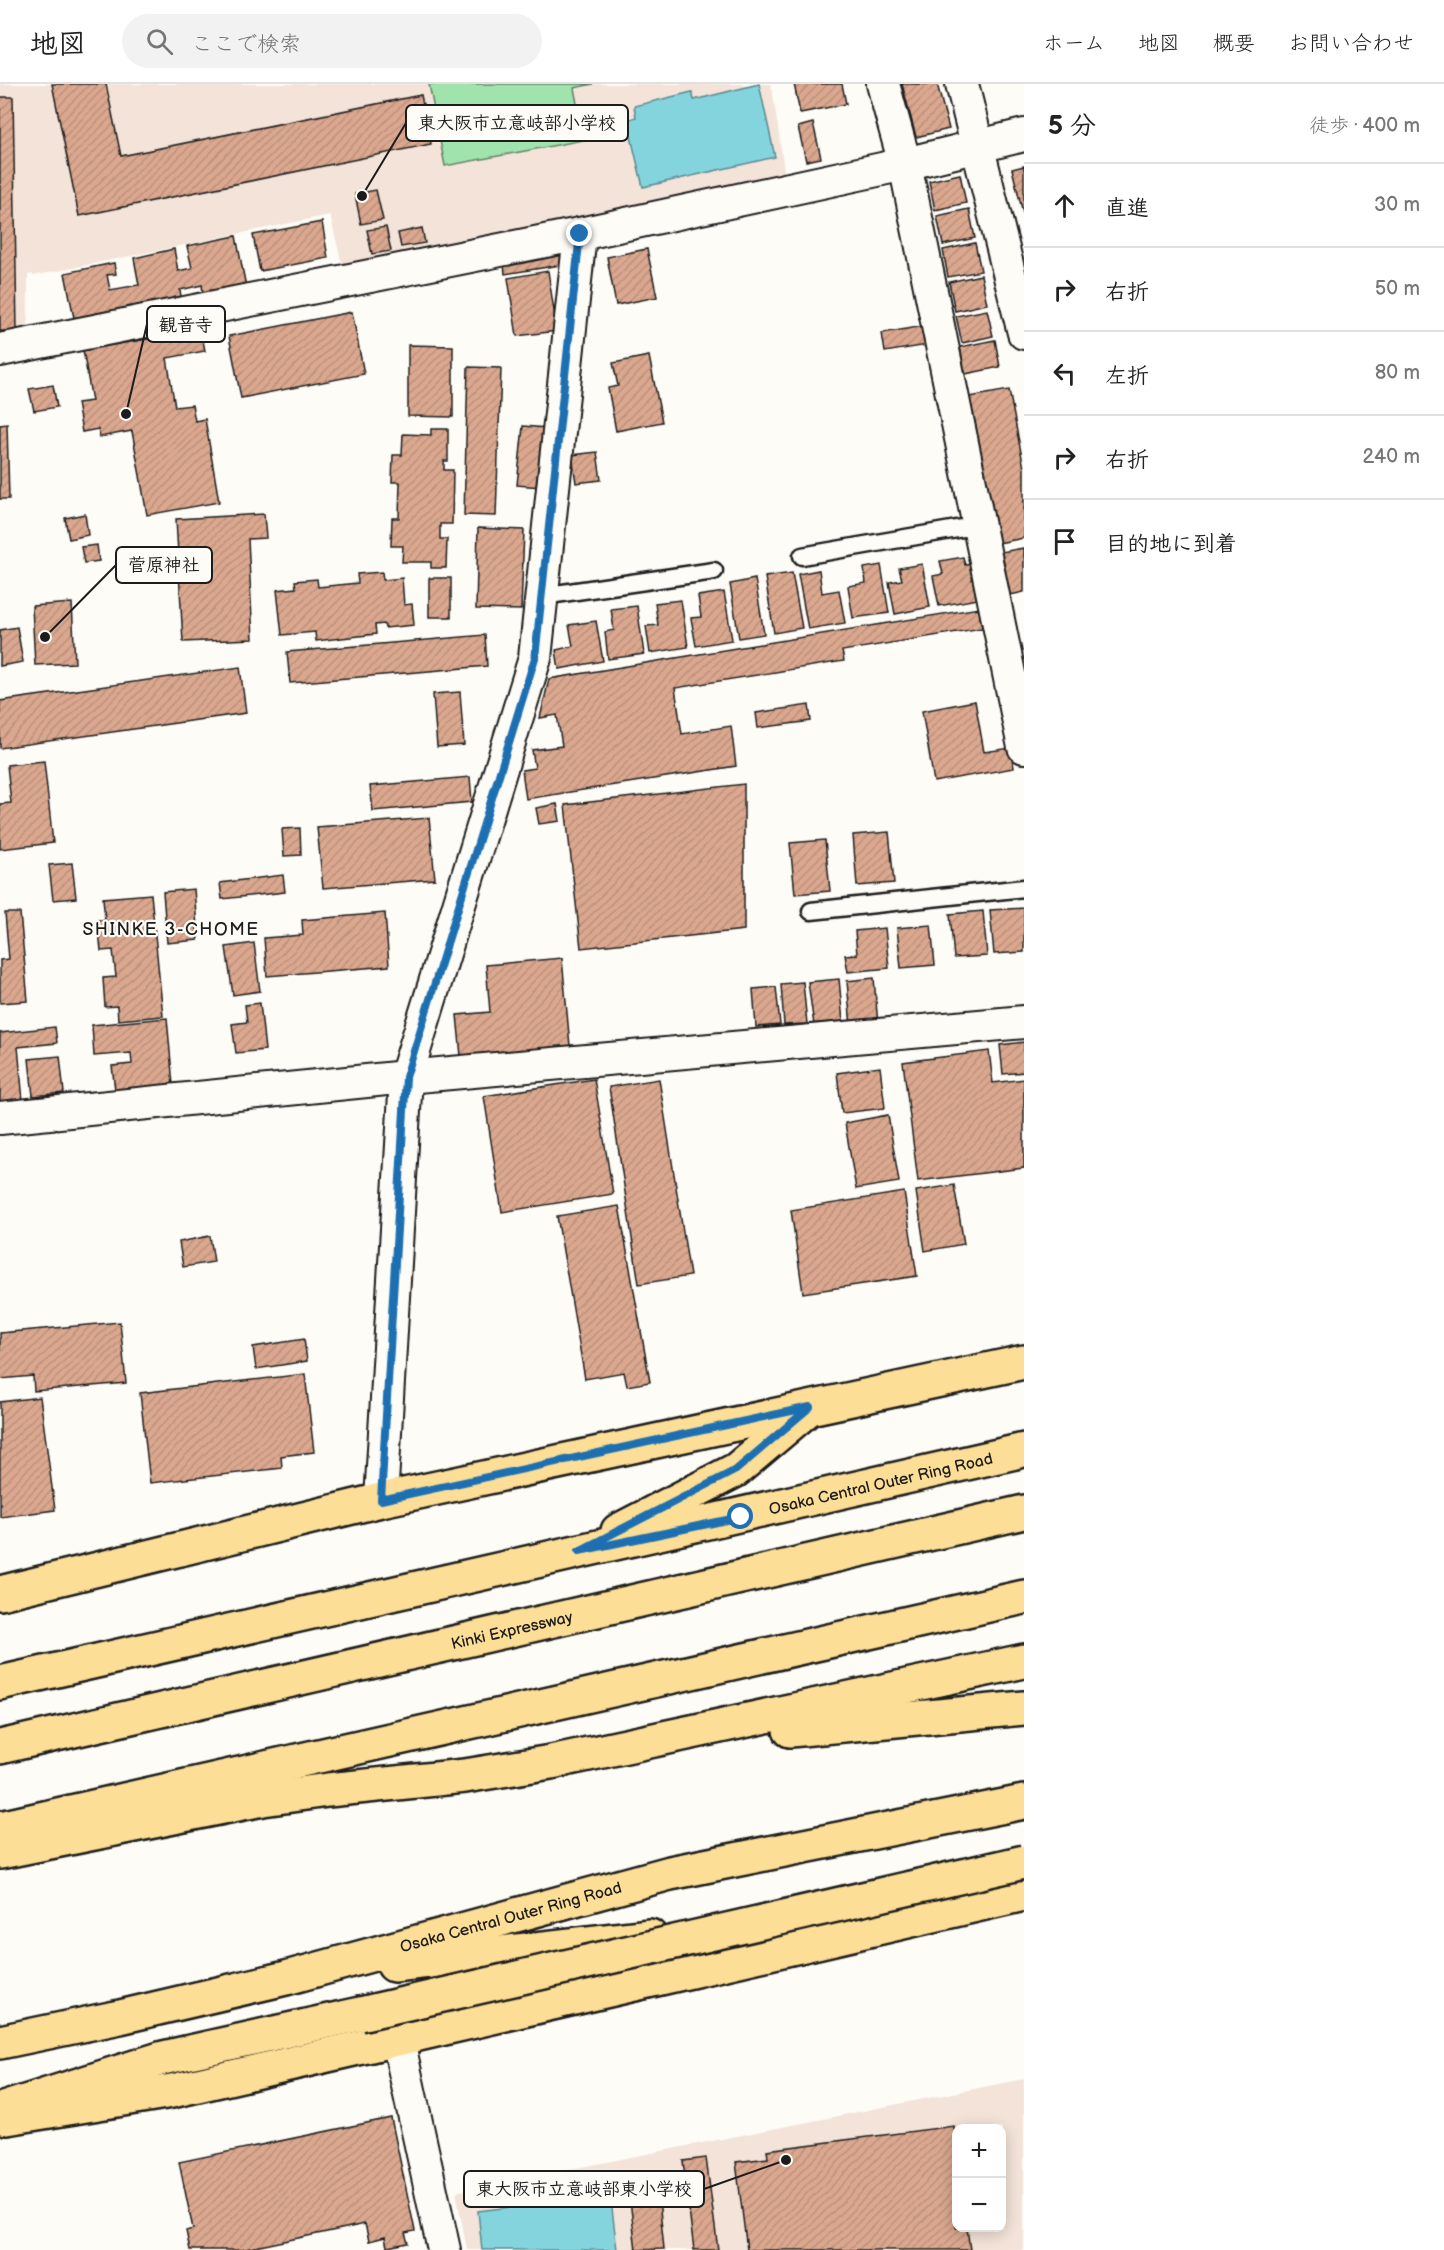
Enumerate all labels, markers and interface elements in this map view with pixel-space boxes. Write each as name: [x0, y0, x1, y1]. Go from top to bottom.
search box: [122, 14, 542, 68]
icon: search: [143, 25, 176, 58]
text: 地図: [30, 28, 86, 61]
text: ここで検索: [191, 31, 301, 58]
text: ホーム: [1043, 31, 1105, 56]
text: 地図: [1138, 31, 1180, 56]
text: 概要: [1213, 31, 1255, 56]
text: お問い合わせ: [1288, 31, 1414, 56]
callout: 東大阪市立意岐部小学校: [406, 105, 628, 141]
text: 5 分: [1048, 111, 1096, 142]
text: 東大阪市立意岐部小学校: [418, 113, 616, 134]
text: 徒歩 · 400 m: [1309, 114, 1420, 138]
icon: ahead: [1048, 189, 1081, 222]
text: 30 m: [1374, 193, 1420, 217]
text: 直進: [1105, 195, 1149, 222]
route end: [566, 220, 592, 246]
icon: right: [1048, 273, 1081, 306]
text: 50 m: [1375, 277, 1420, 301]
text: 右折: [1105, 279, 1149, 306]
callout: 観音寺: [147, 306, 225, 342]
text: 観音寺: [159, 315, 213, 336]
icon: left: [1048, 357, 1081, 390]
text: 80 m: [1375, 361, 1420, 385]
text: 左折: [1105, 363, 1149, 390]
icon: right: [1048, 441, 1081, 474]
text: 240 m: [1363, 445, 1420, 469]
text: 右折: [1105, 447, 1149, 474]
icon: arrive: [1048, 525, 1081, 558]
text: 目的地に到着: [1105, 531, 1237, 558]
callout: 菅原神社: [116, 547, 212, 583]
text: 菅原神社: [128, 555, 200, 576]
district label: SHINKE 3-CHOME: [82, 919, 260, 940]
street label: Osaka Central Outer Ring Road: [767, 1450, 995, 1520]
route start: [727, 1503, 753, 1529]
street label: Kinki Expressway: [449, 1608, 575, 1654]
street label: Osaka Central Outer Ring Road: [398, 1879, 624, 1957]
map controls: [952, 2124, 1006, 2232]
button: +: [952, 2124, 1006, 2178]
callout: 東大阪市立意岐部東小学校: [464, 2171, 704, 2207]
button: −: [952, 2178, 1006, 2232]
text: 東大阪市立意岐部東小学校: [476, 2179, 692, 2200]

